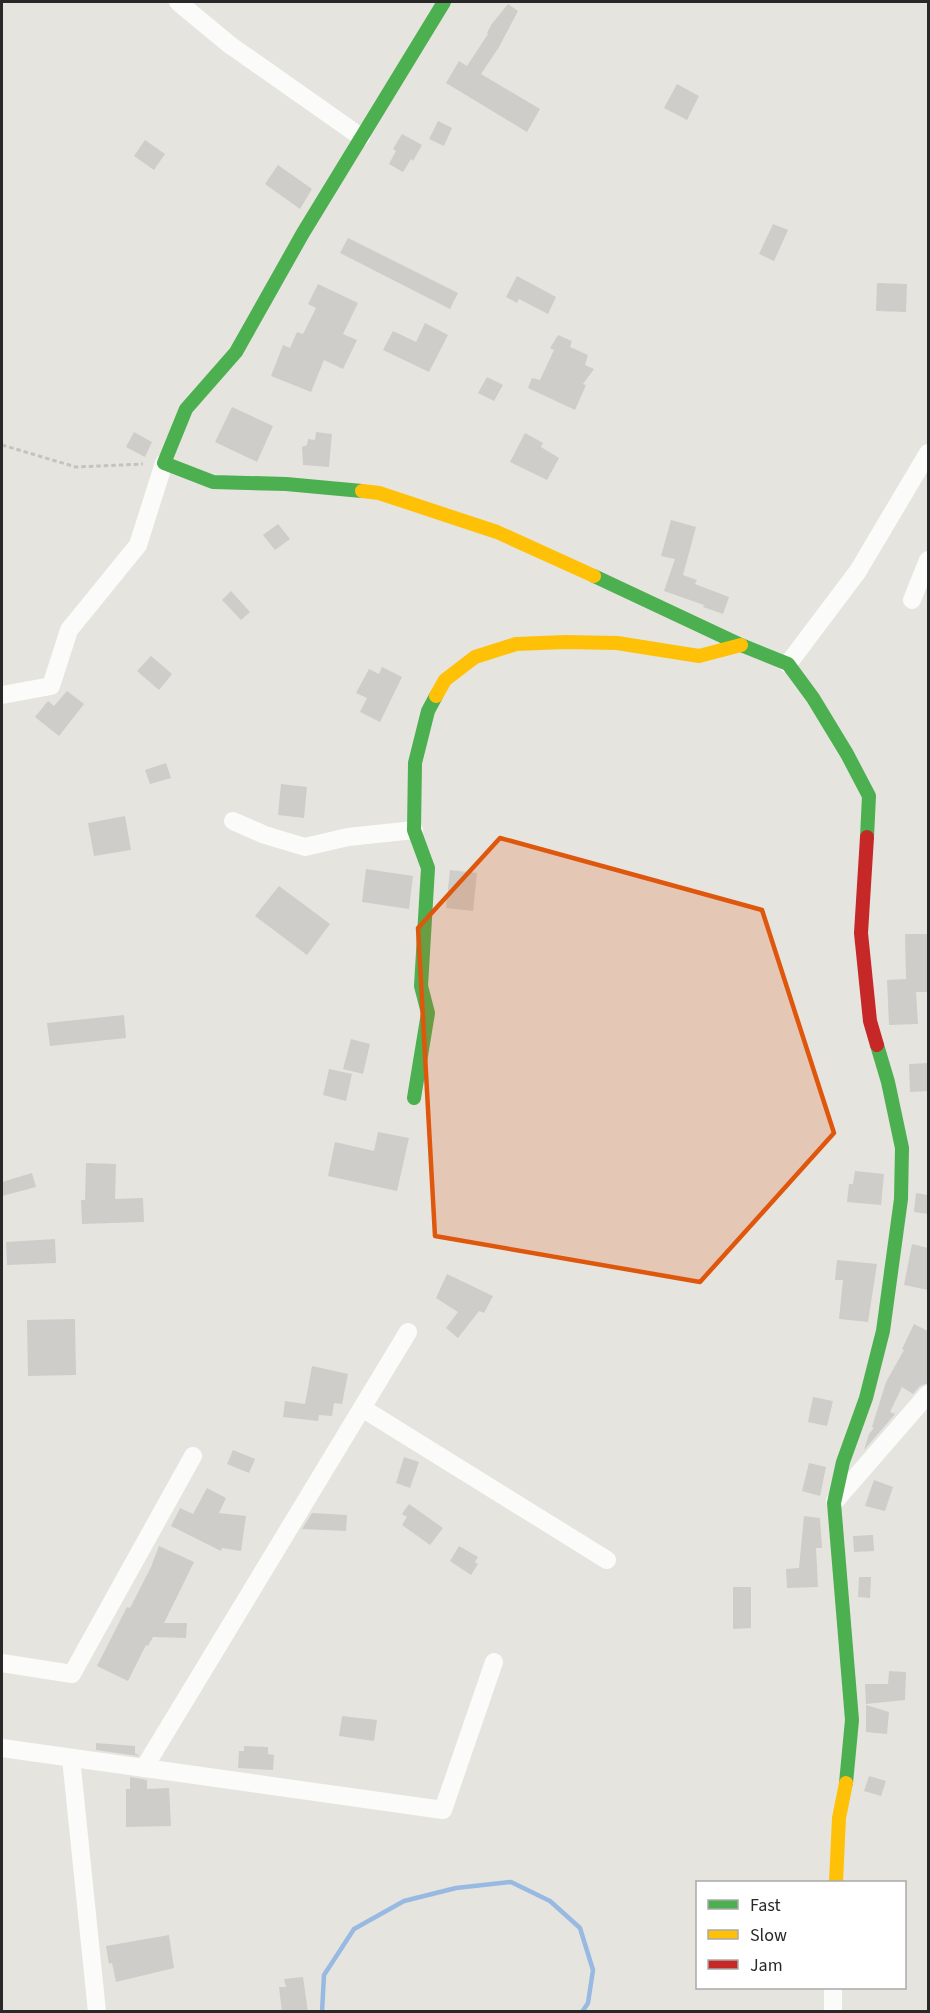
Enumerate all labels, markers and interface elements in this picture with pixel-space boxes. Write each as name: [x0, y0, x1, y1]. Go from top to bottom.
legend: [696, 1881, 906, 1989]
text: Fast: [750, 1893, 781, 1918]
text: Slow: [750, 1923, 787, 1948]
text: Jam: [750, 1953, 783, 1978]

